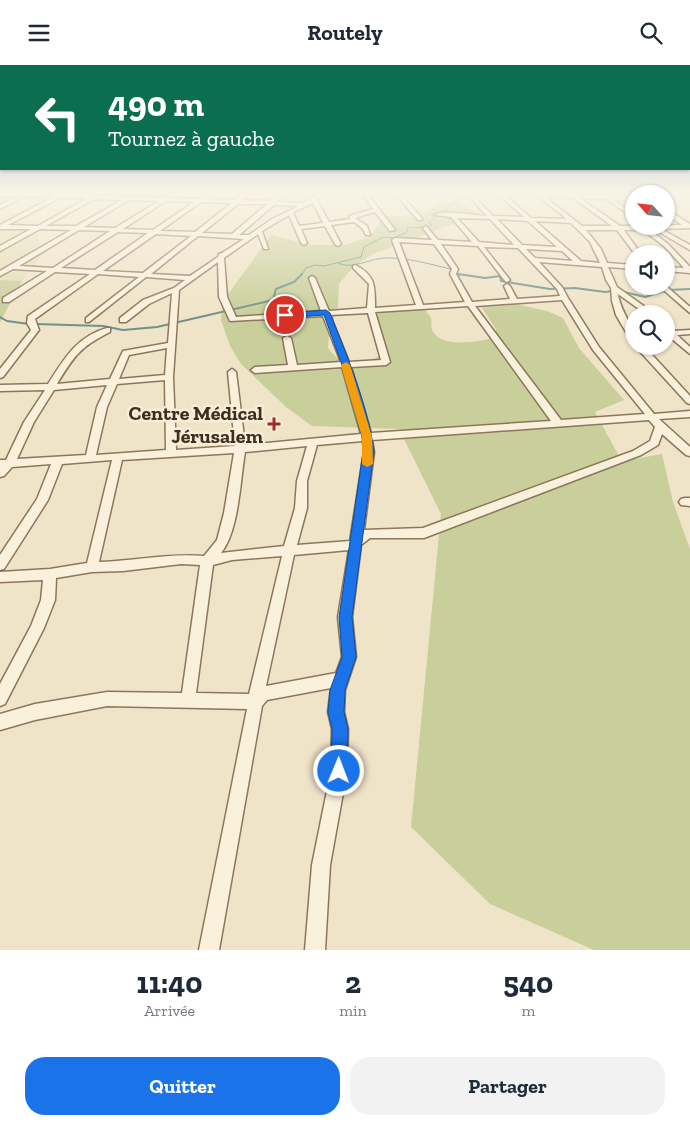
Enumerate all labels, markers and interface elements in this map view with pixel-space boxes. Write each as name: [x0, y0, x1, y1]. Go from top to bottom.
icon: menu: [25, 19, 53, 47]
text: Routely: [307, 19, 383, 46]
icon: search: [637, 19, 665, 47]
text: 490 m: [108, 83, 204, 125]
icon: left: [25, 85, 90, 150]
text: Tournez à gauche: [108, 125, 275, 152]
north arrow: [625, 185, 675, 235]
map controls: [625, 185, 675, 355]
button: sound: [625, 245, 675, 295]
pin: [264, 294, 306, 336]
icon: arrive: [271, 301, 299, 329]
button: search: [625, 305, 675, 355]
place label: Centre Médical Jérusalem: [129, 401, 263, 448]
marker: Centre Médical Jérusalem: [267, 417, 281, 431]
position arrow: [312, 744, 364, 796]
text: 11:40: [137, 965, 203, 1001]
text: 2: [345, 965, 361, 1001]
text: 540: [503, 965, 553, 1001]
text: Arrivée: [144, 1001, 195, 1020]
text: min: [339, 1001, 367, 1020]
text: m: [521, 1001, 535, 1020]
button: Quitter: [25, 1057, 340, 1115]
button: Partager: [350, 1057, 665, 1115]

